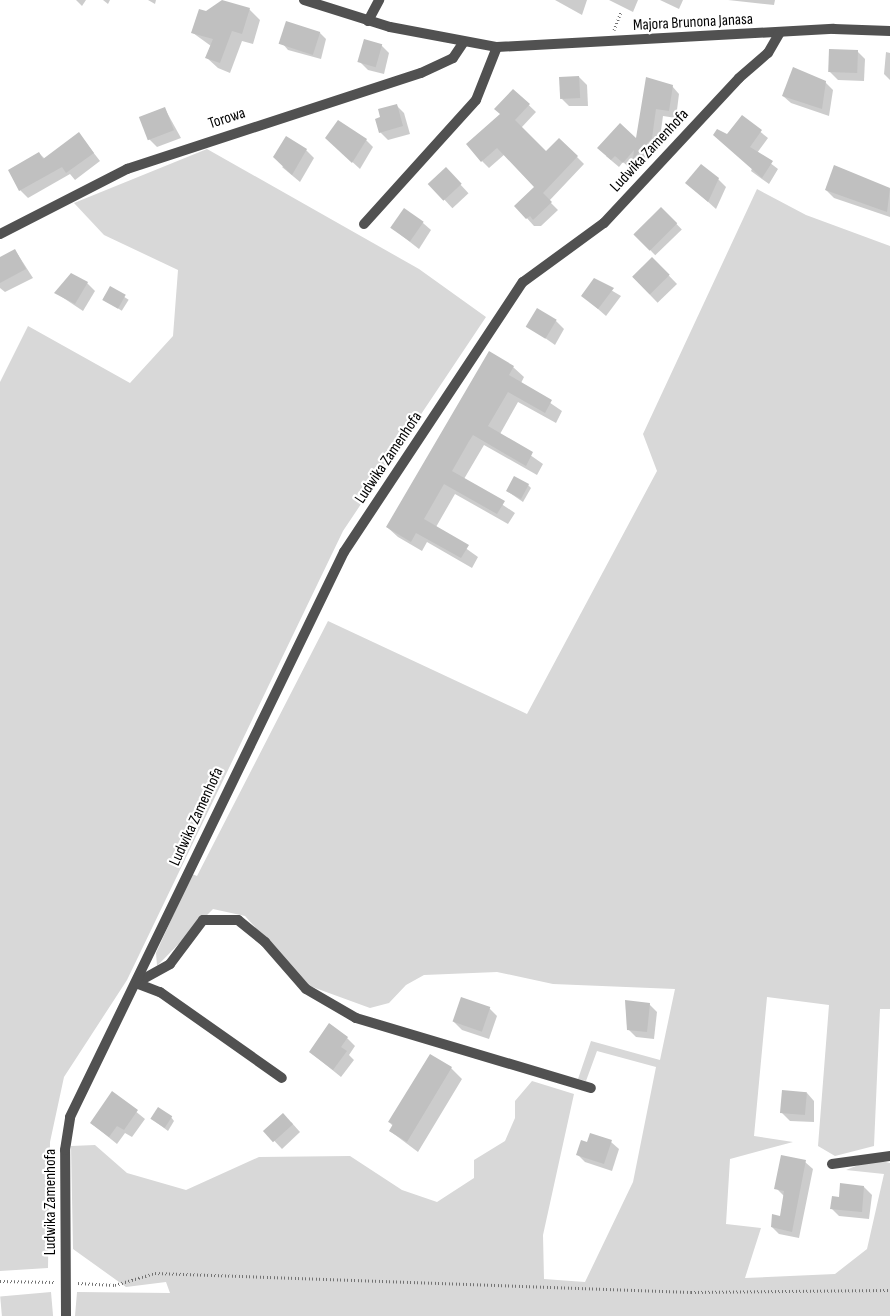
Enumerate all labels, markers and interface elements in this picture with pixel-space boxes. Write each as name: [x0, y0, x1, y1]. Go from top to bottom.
street label: Majora Brunona Janasa: [633, 10, 753, 36]
street label: Torowa: [206, 104, 248, 134]
street label: Ludwika Zamenhofa: [607, 106, 693, 196]
street label: Ludwika Zamenhofa: [351, 409, 427, 507]
street label: Ludwika Zamenhofa: [166, 765, 228, 869]
street label: Ludwika Zamenhofa: [41, 1149, 61, 1255]

